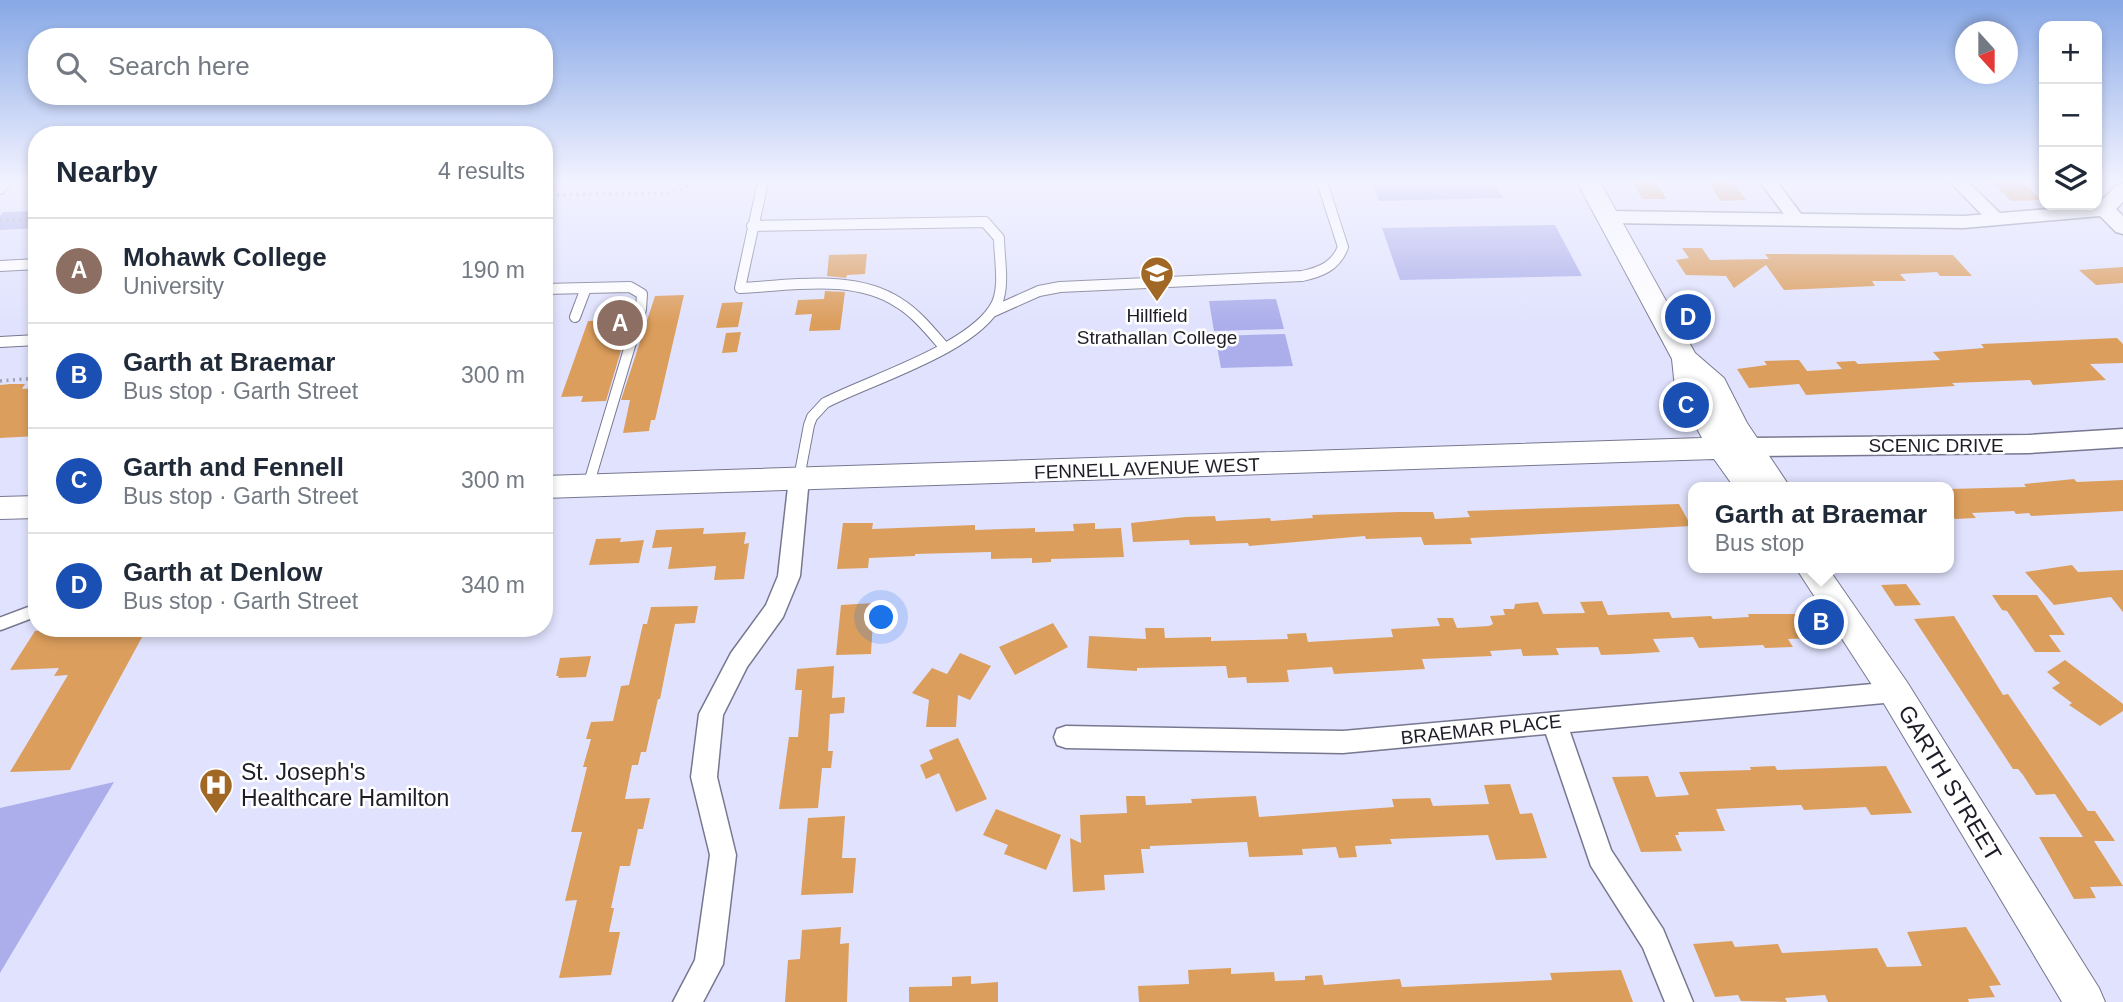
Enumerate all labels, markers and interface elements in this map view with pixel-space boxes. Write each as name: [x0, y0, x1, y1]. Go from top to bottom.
north arrow: [1955, 21, 2018, 84]
map controls: [2039, 21, 2102, 210]
button: +: [2039, 21, 2102, 84]
search box: [28, 28, 553, 105]
icon: search: [52, 48, 90, 86]
text: Search here: [108, 51, 250, 81]
button: −: [2039, 84, 2102, 147]
button: layers: [2039, 147, 2102, 210]
text: Nearby: [56, 155, 158, 188]
text: 4 results: [438, 158, 525, 184]
text: Mohawk College: [123, 242, 327, 272]
school or university icon: Hillfield Strathallan College: [1138, 254, 1176, 303]
text: A: [71, 257, 87, 283]
text: 190 m: [461, 257, 525, 283]
text: University: [123, 273, 224, 299]
pin: D: [1665, 291, 1711, 343]
pin: A: [597, 297, 643, 349]
place label: Hillfield Strathallan College: [1077, 305, 1237, 348]
text: Garth at Braemar: [123, 347, 335, 377]
text: B: [71, 362, 87, 388]
text: 300 m: [461, 362, 525, 388]
text: Bus stop · Garth Street: [123, 378, 358, 404]
pin: C: [1663, 379, 1709, 431]
street label: SCENIC DRIVE: [1868, 435, 2004, 456]
text: Garth and Fennell: [123, 452, 344, 482]
street label: FENNELL AVENUE WEST: [1034, 454, 1261, 483]
text: C: [71, 467, 87, 493]
text: 300 m: [461, 467, 525, 493]
popup: [1688, 482, 1954, 573]
text: Bus stop · Garth Street: [123, 483, 358, 509]
text: Garth at Braemar: [1715, 499, 1927, 529]
text: Bus stop: [1715, 530, 1804, 556]
text: Garth at Denlow: [123, 557, 322, 587]
text: D: [71, 572, 87, 598]
text: 340 m: [461, 572, 525, 598]
text: Bus stop · Garth Street: [123, 588, 358, 614]
pin: B: [1798, 596, 1844, 648]
your location: [864, 600, 898, 634]
street label: GARTH STREET: [1893, 700, 2007, 866]
street label: BRAEMAR PLACE: [1400, 711, 1562, 748]
place label: St. Joseph's Healthcare Hamilton: [241, 759, 449, 811]
hospital icon: St. Joseph's Healthcare Hamilton: [197, 766, 235, 815]

